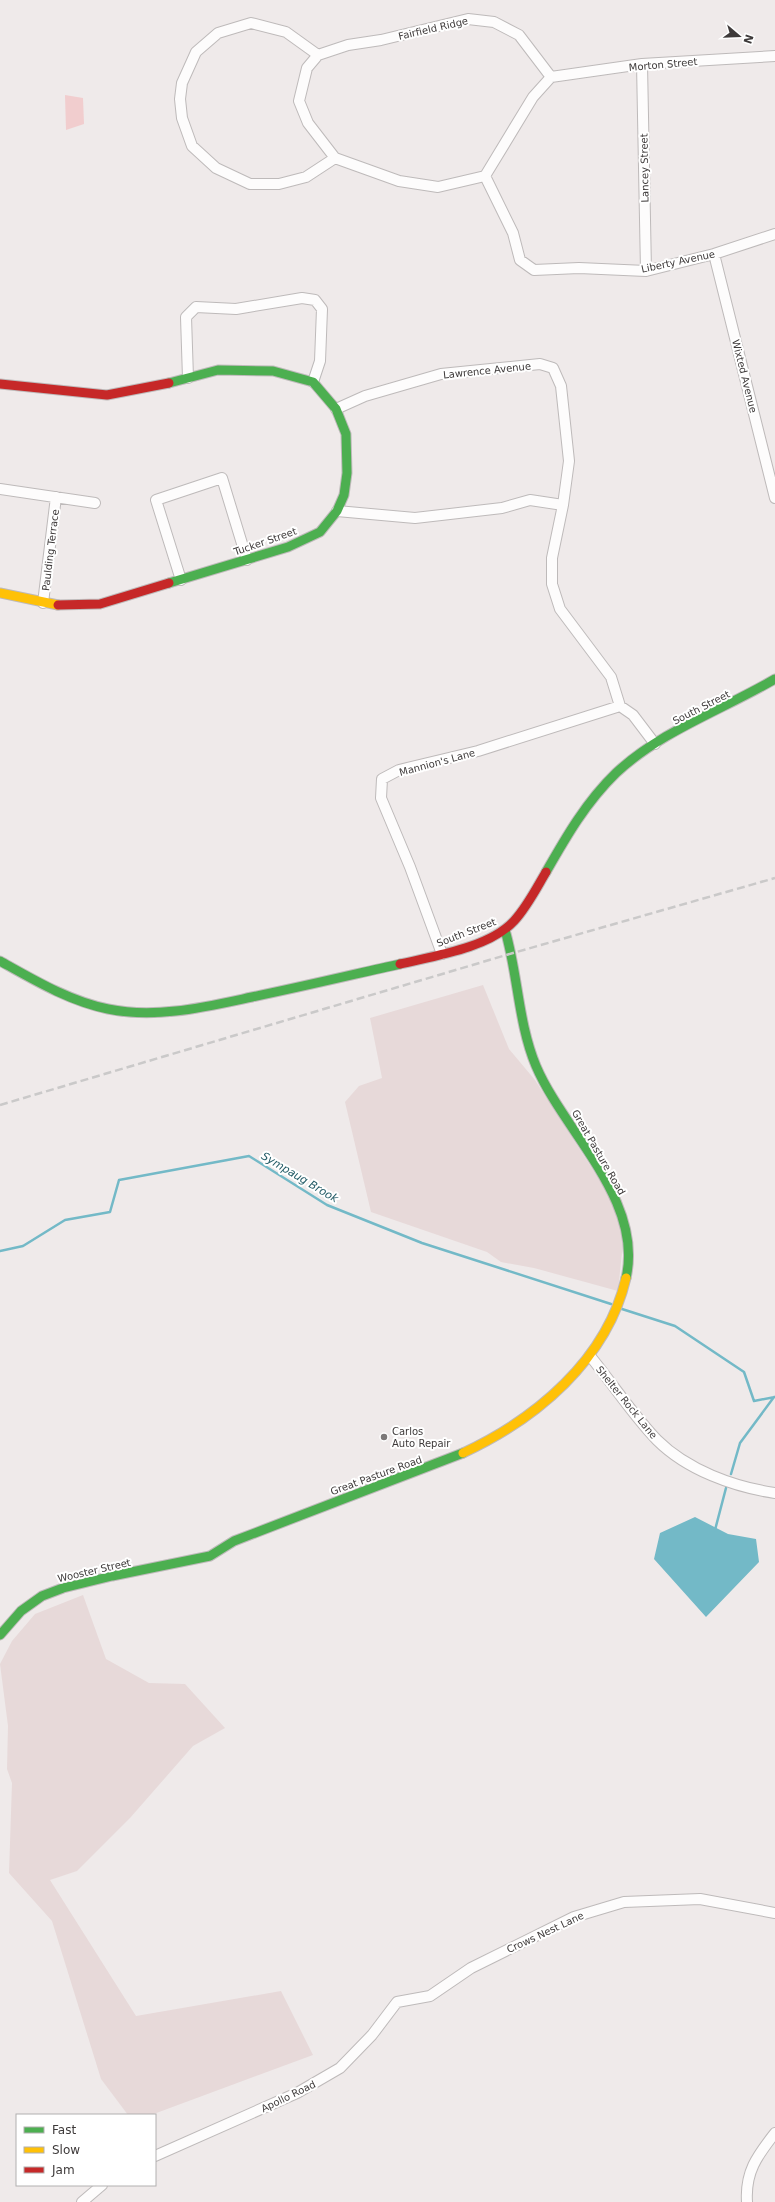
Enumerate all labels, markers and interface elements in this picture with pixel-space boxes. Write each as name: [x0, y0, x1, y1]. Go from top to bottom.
street label: Fairfield Ridge: [397, 15, 469, 42]
north arrow: [719, 16, 759, 56]
text: N: [740, 33, 756, 46]
street label: Morton Street: [628, 56, 698, 73]
street label: Lancey Street: [638, 133, 651, 203]
street label: Liberty Avenue: [640, 248, 716, 275]
street label: Wixted Avenue: [730, 338, 759, 414]
street label: Lawrence Avenue: [443, 360, 532, 381]
street label: Paulding Terrace: [40, 509, 61, 592]
street label: Tucker Street: [231, 526, 298, 558]
street label: South Street: [671, 688, 732, 727]
street label: Mannion's Lane: [398, 747, 476, 778]
street label: South Street: [435, 916, 497, 949]
street label: Great Pasture Road: [570, 1108, 627, 1197]
water label: Sympaug Brook: [259, 1149, 341, 1206]
street label: Shelter Rock Lane: [594, 1364, 659, 1441]
place label: Carlos Auto Repair: [392, 1426, 451, 1449]
marker: Carlos Auto Repair: [379, 1432, 389, 1442]
street label: Great Pasture Road: [329, 1454, 423, 1497]
street label: Wooster Street: [57, 1557, 132, 1584]
street label: Crows Nest Lane: [505, 1910, 585, 1955]
street label: Apollo Road: [259, 2079, 317, 2114]
legend: [16, 2114, 156, 2186]
text: Fast: [52, 2123, 76, 2137]
text: Slow: [52, 2143, 80, 2157]
text: Jam: [51, 2163, 75, 2177]

